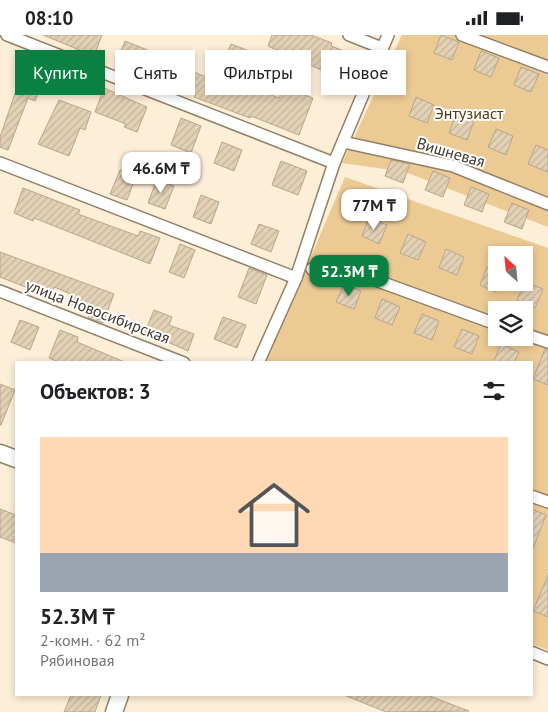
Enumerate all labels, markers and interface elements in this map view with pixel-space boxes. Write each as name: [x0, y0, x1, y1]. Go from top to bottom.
text: 08:10: [25, 6, 73, 30]
chip: Купить: [15, 50, 105, 95]
chip: Снять: [115, 50, 195, 95]
chip: Фильтры: [205, 50, 311, 95]
chip: Новое: [321, 50, 406, 95]
park label: Энтузиаст: [435, 103, 504, 123]
street label: Вишневая: [415, 133, 487, 171]
pin: 46.6M ₸: [115, 151, 207, 194]
text: 46.6M ₸: [133, 158, 189, 178]
pin: 77M ₸: [339, 189, 409, 231]
text: 77M ₸: [352, 195, 396, 215]
north arrow: [488, 246, 532, 291]
map controls: [488, 246, 533, 346]
pin: 52.3M ₸: [303, 255, 395, 297]
text: 52.3M ₸: [321, 261, 377, 281]
street label: улица Новосибирская: [23, 274, 173, 348]
button: layers: [488, 301, 533, 346]
icon: filters: [480, 377, 508, 405]
text: Объектов: 3: [40, 378, 151, 405]
icon: home: [229, 470, 319, 560]
text: 52.3M ₸: [40, 603, 114, 630]
text: 2-комн. · 62 m²: [40, 630, 146, 650]
text: Рябиновая: [40, 650, 114, 670]

